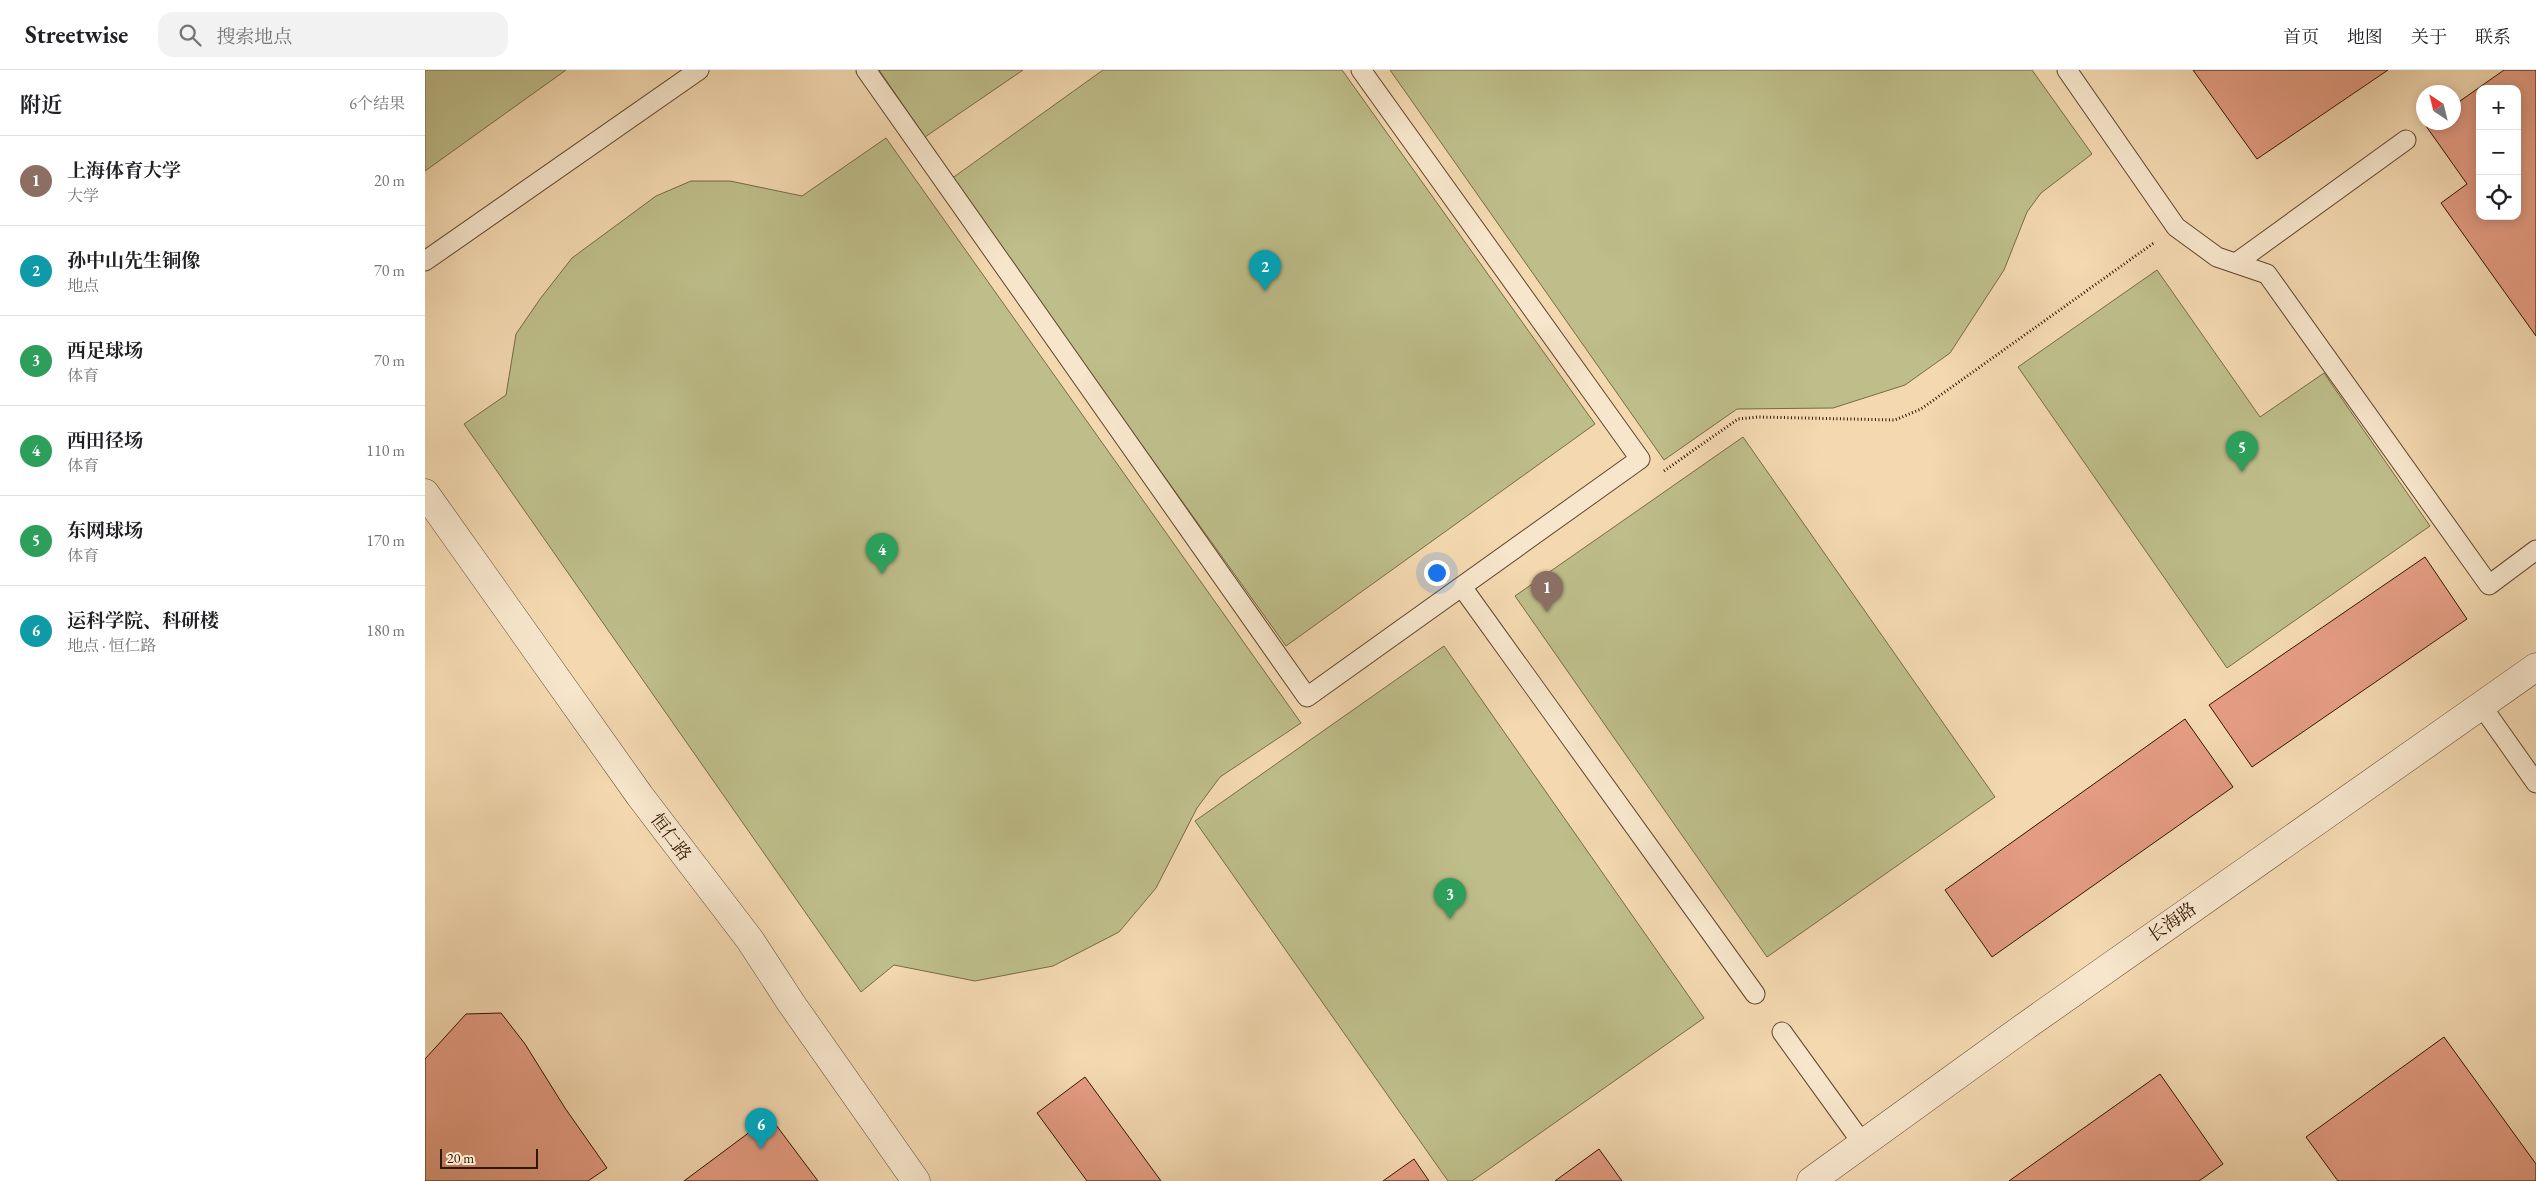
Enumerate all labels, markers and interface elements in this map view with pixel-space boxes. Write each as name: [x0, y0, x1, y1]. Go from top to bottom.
search box: [158, 12, 508, 57]
text: Streetwise: [25, 19, 128, 50]
icon: search: [176, 21, 204, 49]
text: 搜索地点: [216, 24, 292, 49]
text: 首页: [2283, 25, 2319, 48]
text: 地图: [2347, 25, 2383, 48]
text: 关于: [2411, 25, 2447, 48]
text: 联系: [2475, 25, 2511, 48]
north arrow: [2416, 85, 2461, 130]
map controls: [2476, 85, 2521, 220]
button: +: [2476, 85, 2521, 130]
text: 附近: [20, 91, 62, 118]
text: 6个结果: [349, 93, 405, 114]
button: −: [2476, 130, 2521, 175]
text: 上海体育大学: [67, 158, 181, 183]
text: 1: [32, 170, 40, 191]
text: 20 m: [374, 170, 405, 191]
button: locate: [2476, 175, 2521, 220]
text: 大学: [67, 185, 99, 206]
text: 孙中山先生铜像: [67, 248, 200, 273]
pin: 2: [1249, 250, 1281, 291]
text: 2: [32, 260, 40, 281]
text: 70 m: [374, 260, 405, 281]
text: 地点: [67, 275, 99, 296]
text: 西足球场: [67, 338, 143, 363]
text: 3: [32, 350, 40, 371]
text: 70 m: [374, 350, 405, 371]
text: 体育: [67, 365, 99, 386]
text: 西田径场: [67, 428, 143, 453]
pin: 5: [2226, 431, 2258, 472]
text: 4: [32, 440, 40, 461]
text: 110 m: [366, 440, 405, 461]
text: 体育: [67, 455, 99, 476]
text: 东网球场: [67, 518, 143, 543]
text: 5: [32, 530, 40, 551]
text: 170 m: [366, 530, 405, 551]
pin: 4: [866, 533, 898, 574]
text: 体育: [67, 545, 99, 566]
your location: [1424, 560, 1450, 586]
pin: 1: [1531, 571, 1563, 612]
text: 运科学院、科研楼: [67, 608, 219, 633]
text: 6: [32, 620, 40, 641]
text: 180 m: [366, 620, 405, 641]
text: 地点 · 恒仁路: [67, 635, 157, 656]
street label: 恒仁路: [646, 808, 697, 865]
pin: 3: [1434, 878, 1466, 919]
street label: 长海路: [2143, 897, 2200, 946]
pin: 6: [745, 1108, 777, 1149]
scale bar: [440, 1146, 537, 1169]
text: 20 m: [447, 1149, 474, 1167]

